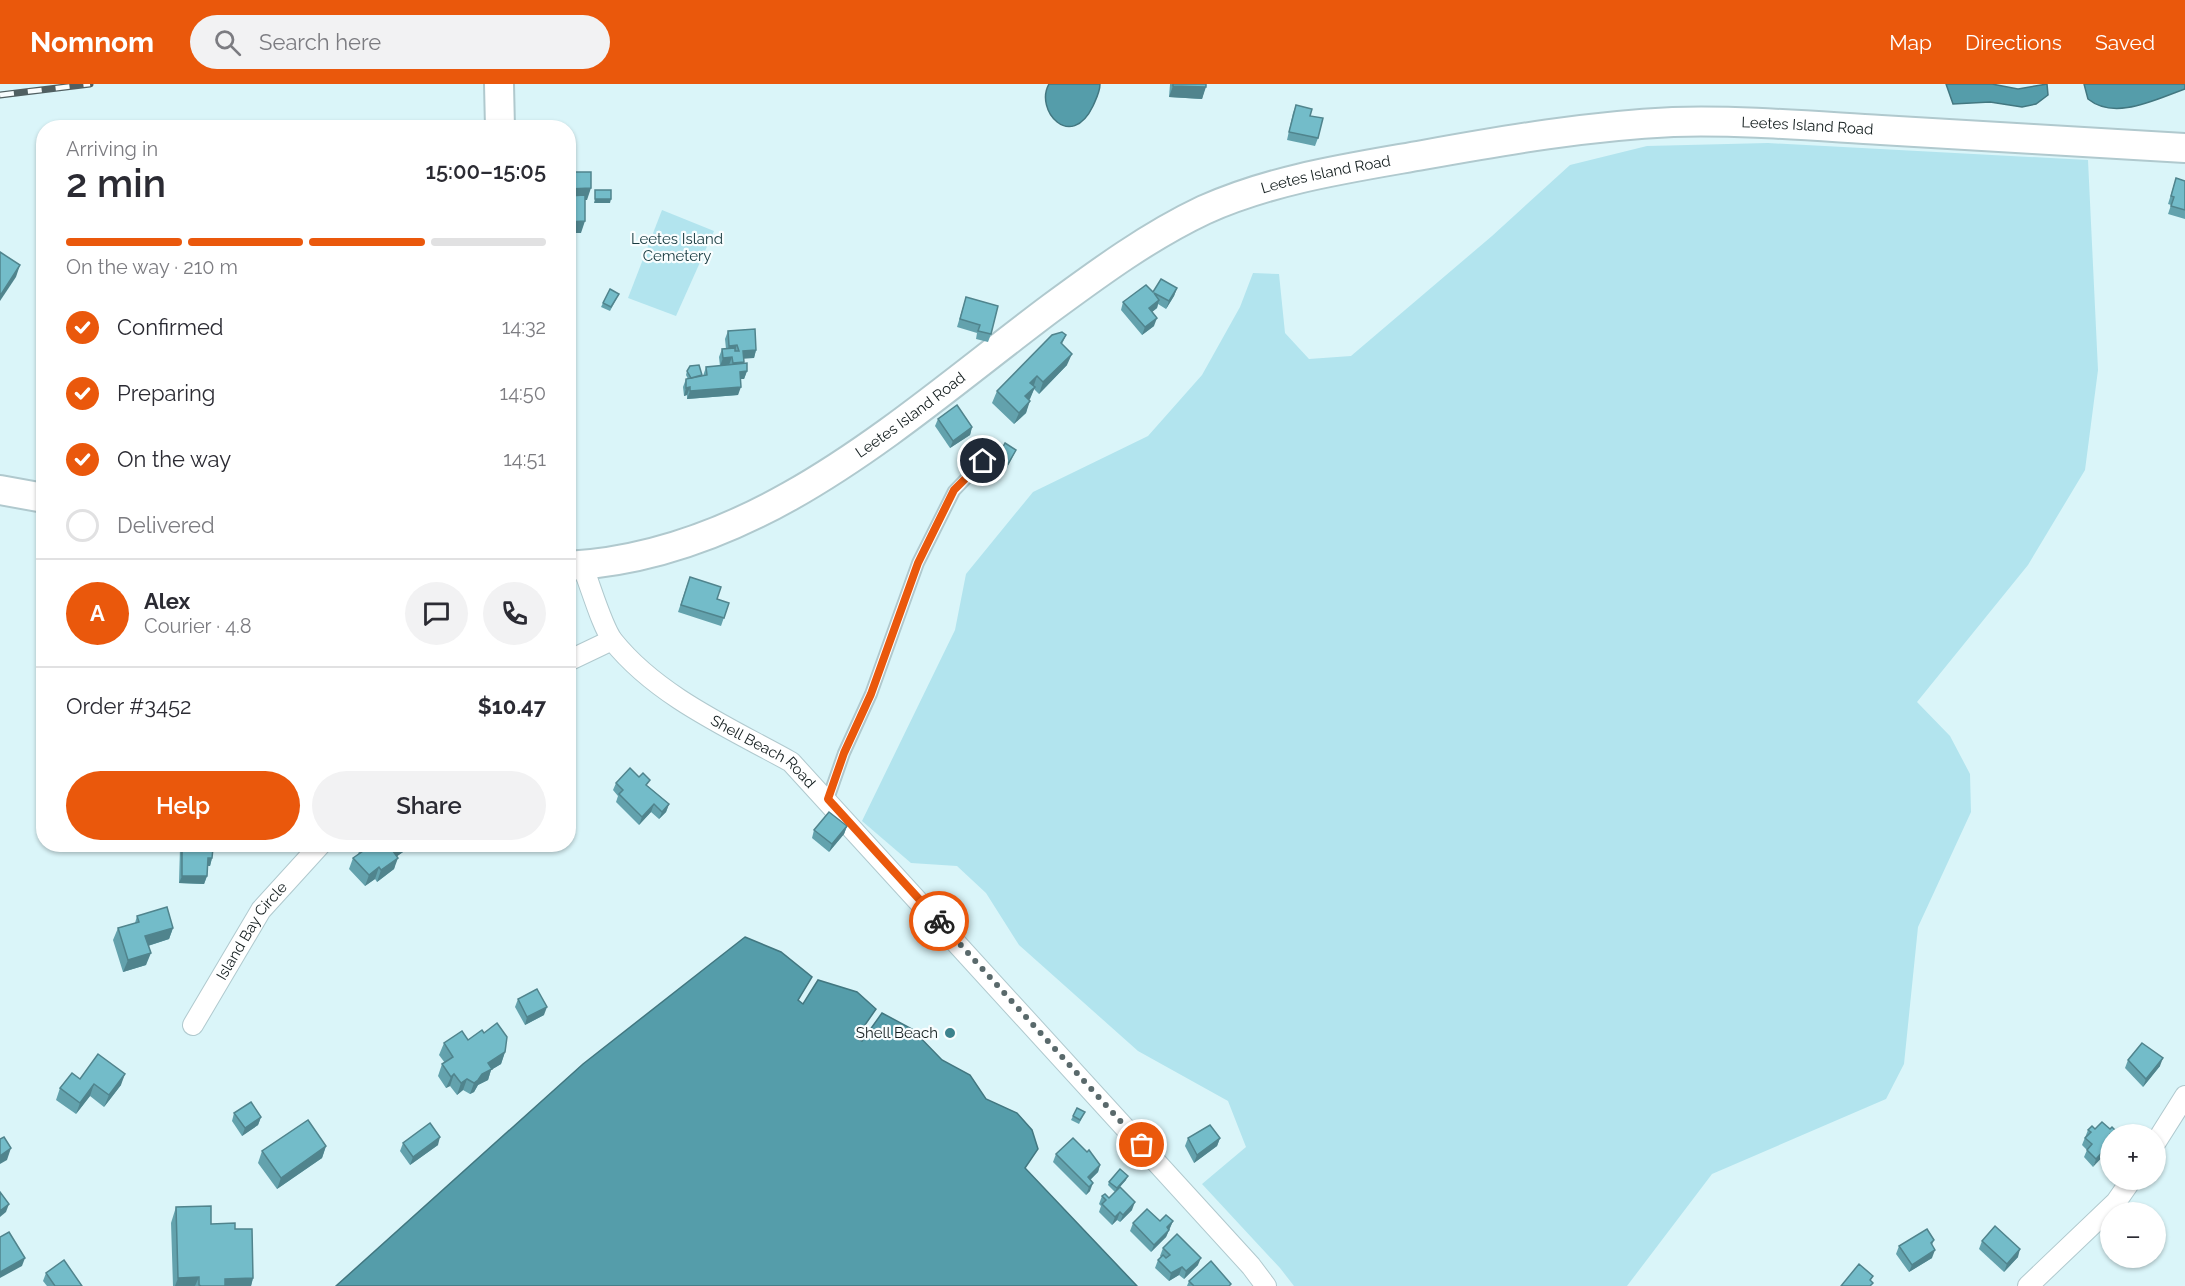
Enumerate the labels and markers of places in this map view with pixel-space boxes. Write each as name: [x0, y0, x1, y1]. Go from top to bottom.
pin: [957, 435, 1008, 486]
place label: Shell Beach: [856, 1024, 938, 1042]
marker: Shell Beach: [943, 1026, 957, 1040]
pin: [1116, 1119, 1167, 1170]

